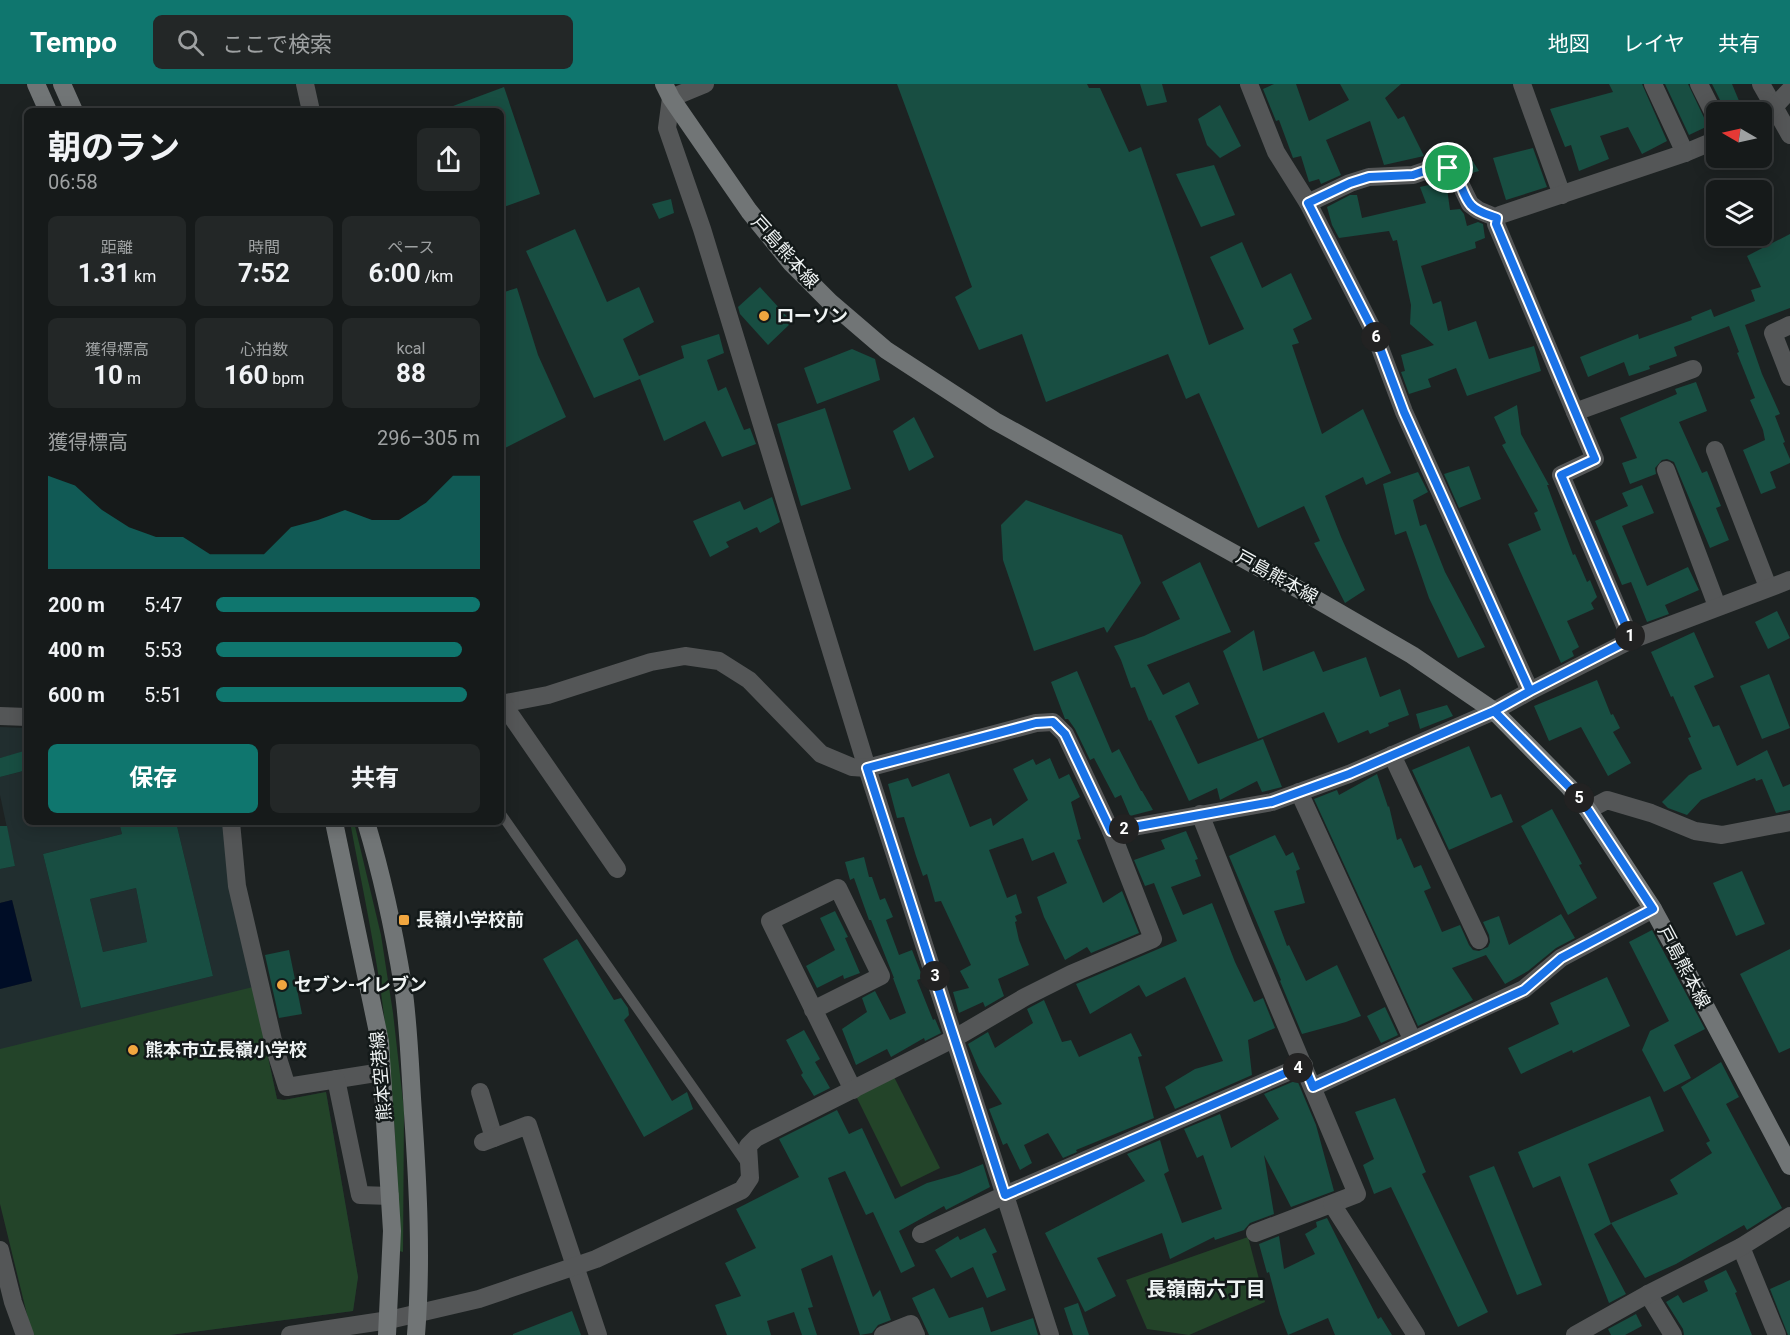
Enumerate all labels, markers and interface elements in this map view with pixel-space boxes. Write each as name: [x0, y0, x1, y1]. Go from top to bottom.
search box: [153, 15, 573, 69]
text: Tempo: [30, 26, 117, 59]
icon: search: [174, 26, 207, 59]
text: ここで検索: [222, 32, 332, 57]
text: 地図: [1548, 32, 1590, 56]
text: レイヤ: [1623, 32, 1685, 56]
text: 共有: [1718, 32, 1760, 56]
north arrow: [1706, 102, 1772, 168]
map controls: [1706, 102, 1772, 246]
text: 朝のラン: [48, 128, 180, 167]
button: share: [417, 128, 480, 191]
pin: [1422, 142, 1473, 193]
icon: arrive: [1431, 151, 1464, 184]
text: 06:58: [48, 170, 98, 194]
button: layers: [1706, 180, 1772, 246]
street label: 戸島熊本線: [747, 211, 823, 292]
text: 距離: [101, 238, 133, 257]
text: 時間: [248, 238, 280, 257]
text: ペース: [387, 238, 435, 257]
text: 1.31: [78, 258, 130, 288]
text: 7:52: [238, 258, 290, 288]
text: 6:00: [369, 258, 421, 288]
text: km: [130, 267, 156, 286]
text: /km: [421, 267, 453, 286]
place label: ローソン: [776, 305, 848, 326]
marker: ローソン: [757, 309, 771, 323]
pin: 6: [1361, 322, 1391, 352]
text: 6: [1371, 327, 1381, 346]
text: kcal: [397, 339, 425, 358]
text: 獲得標高: [85, 340, 149, 359]
text: 心拍数: [240, 340, 288, 359]
text: 88: [396, 358, 426, 388]
text: 10: [93, 360, 123, 390]
text: 160: [224, 360, 268, 390]
text: m: [123, 369, 141, 388]
text: bpm: [268, 369, 304, 388]
text: 296–305 m: [377, 426, 480, 450]
text: 獲得標高: [48, 430, 128, 454]
street label: 戸島熊本線: [1233, 546, 1322, 608]
text: 200 m: [48, 593, 105, 617]
text: 5:47: [144, 593, 183, 617]
pin: 1: [1615, 621, 1645, 651]
text: 1: [1625, 626, 1635, 645]
text: 400 m: [48, 638, 105, 662]
text: 5:53: [144, 638, 183, 662]
text: 600 m: [48, 683, 105, 707]
text: 5:51: [144, 683, 183, 707]
button: 保存: [48, 744, 258, 813]
button: 共有: [270, 744, 480, 813]
pin: 5: [1564, 783, 1594, 813]
text: 5: [1574, 788, 1584, 807]
pin: 2: [1109, 814, 1139, 844]
text: 2: [1119, 819, 1129, 838]
place label: 長嶺小学校前: [416, 909, 524, 930]
marker: 長嶺小学校前: [397, 913, 411, 927]
street label: 戸島熊本線: [1654, 922, 1715, 1011]
pin: 3: [920, 961, 950, 991]
text: 3: [930, 966, 940, 985]
place label: セブン-イレブン: [294, 974, 427, 995]
marker: セブン-イレブン: [275, 978, 289, 992]
street label: 熊本空港線: [366, 1030, 395, 1122]
place label: 熊本市立長嶺小学校: [145, 1039, 307, 1060]
marker: 熊本市立長嶺小学校: [126, 1043, 140, 1057]
pin: 4: [1283, 1053, 1313, 1083]
text: 4: [1293, 1058, 1303, 1077]
district label: 長嶺南六丁目: [1146, 1277, 1266, 1301]

